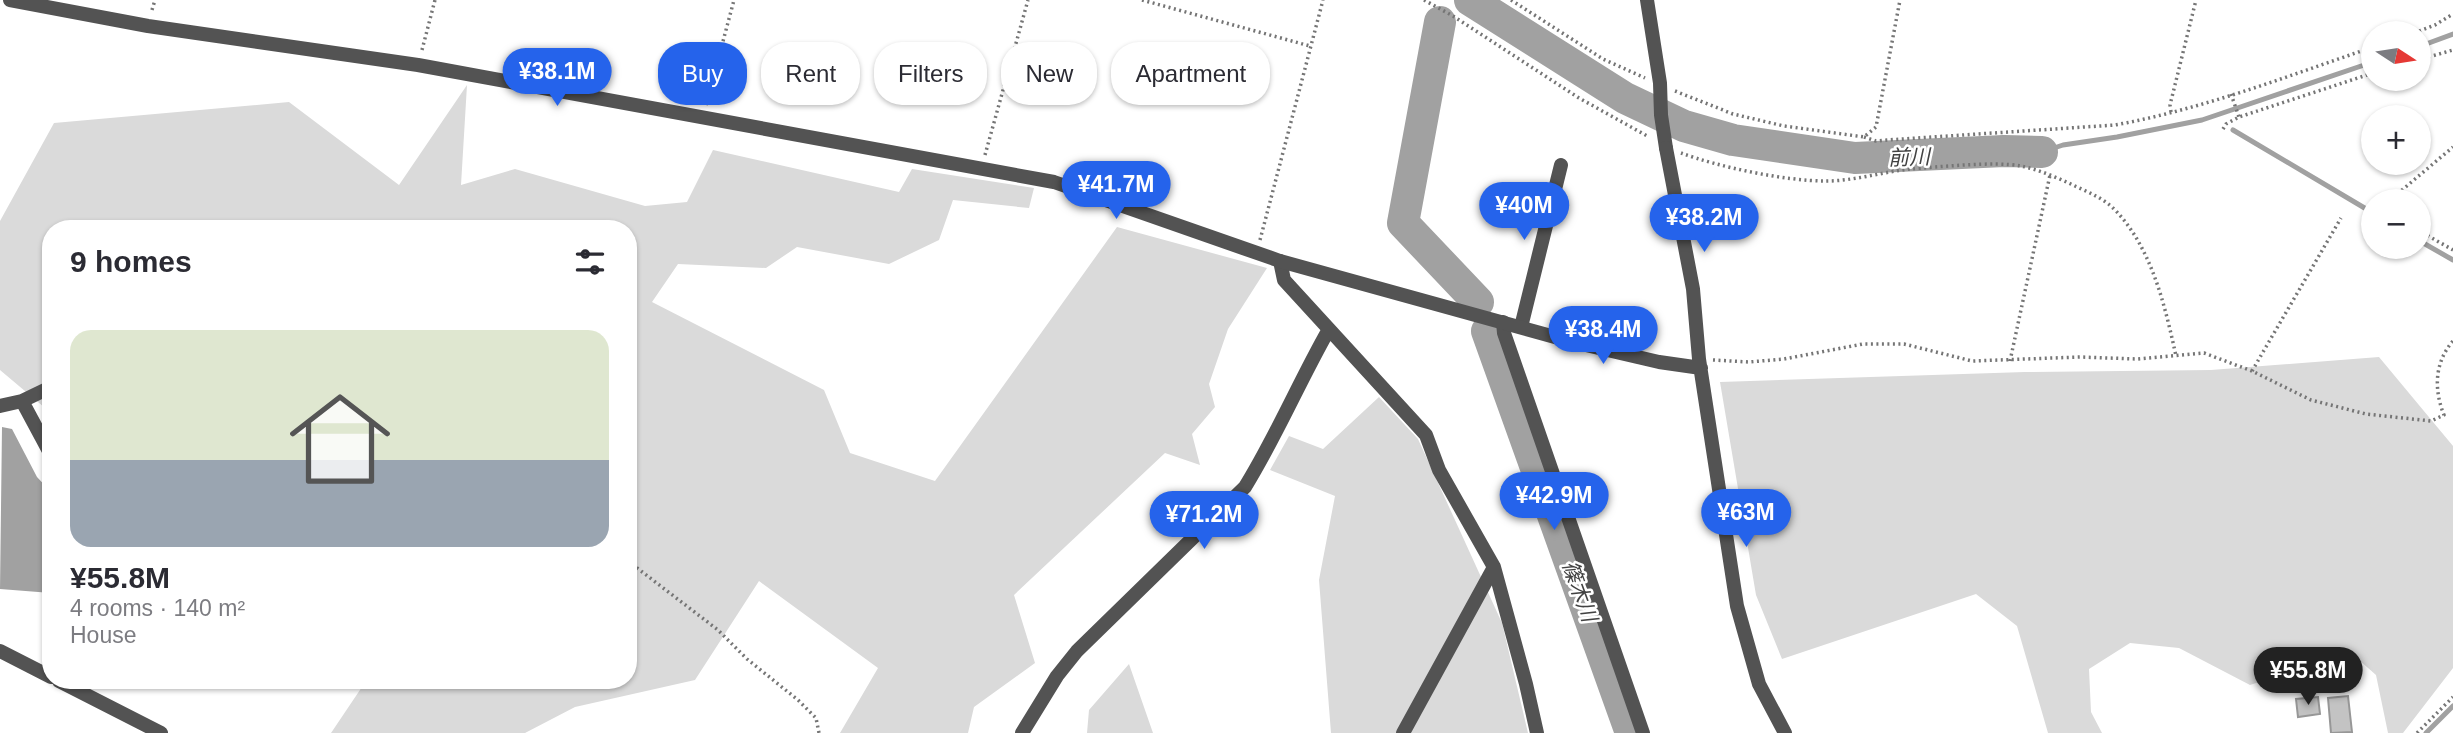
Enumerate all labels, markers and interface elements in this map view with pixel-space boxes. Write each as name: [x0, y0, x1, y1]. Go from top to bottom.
north arrow: [2361, 21, 2431, 91]
map controls: [2361, 21, 2431, 259]
chip: Buy: [658, 42, 747, 105]
chip: Rent: [761, 42, 860, 105]
chip: Filters: [874, 42, 987, 105]
chip: New: [1001, 42, 1097, 105]
chip: Apartment: [1111, 42, 1270, 105]
pin: ¥38.1M: [500, 48, 614, 108]
text: ¥38.1M: [519, 58, 595, 84]
button: +: [2361, 105, 2431, 175]
water label: 前川: [1888, 145, 1932, 169]
pin: ¥41.7M: [1059, 162, 1173, 221]
text: ¥41.7M: [1078, 171, 1154, 197]
pin: ¥40M: [1483, 182, 1565, 242]
button: −: [2361, 189, 2431, 259]
text: ¥40M: [1495, 192, 1553, 218]
pin: ¥38.2M: [1647, 194, 1761, 254]
text: ¥38.2M: [1666, 204, 1742, 230]
icon: filters: [571, 243, 609, 281]
text: 9 homes: [70, 245, 192, 278]
pin: ¥38.4M: [1546, 306, 1660, 366]
text: ¥38.4M: [1565, 316, 1641, 342]
icon: home: [277, 376, 403, 502]
pin: ¥42.9M: [1497, 472, 1611, 532]
text: ¥42.9M: [1516, 482, 1592, 508]
pin: ¥63M: [1705, 490, 1787, 549]
pin: ¥71.2M: [1147, 491, 1261, 551]
text: ¥63M: [1717, 499, 1775, 525]
text: ¥71.2M: [1166, 501, 1242, 527]
water label: 篠木川: [1558, 557, 1602, 626]
text: ¥55.8M: [70, 561, 170, 594]
text: 4 rooms · 140 m²: [70, 595, 245, 621]
text: House: [70, 622, 136, 648]
pin: ¥55.8M: [2251, 648, 2365, 707]
text: ¥55.8M: [2270, 657, 2346, 683]

